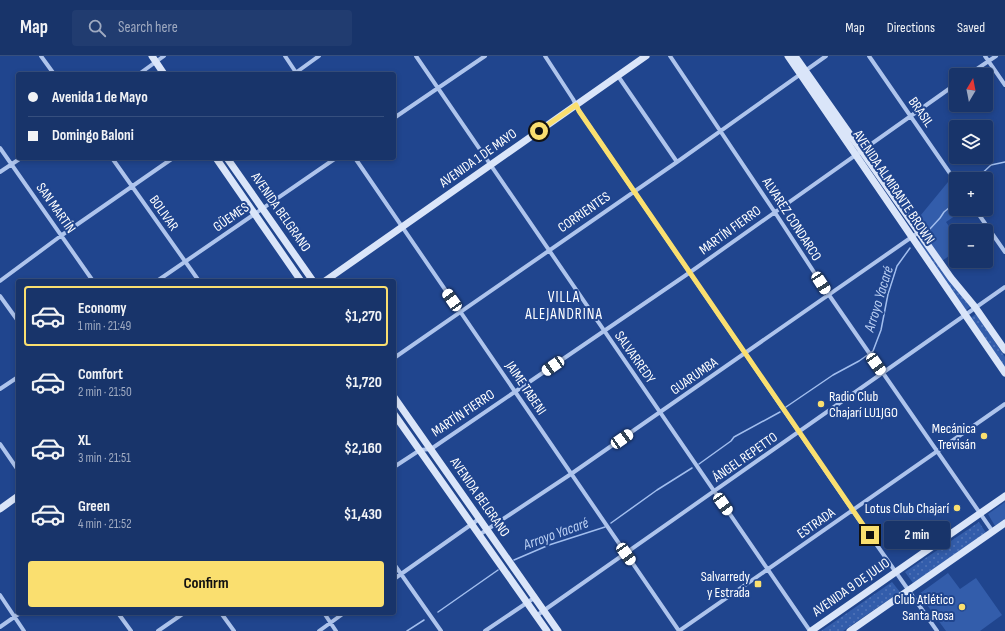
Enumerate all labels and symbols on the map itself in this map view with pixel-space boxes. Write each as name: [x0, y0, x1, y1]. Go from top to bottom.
north arrow: [949, 68, 993, 112]
street label: BRASIL: [905, 94, 937, 130]
route start: [530, 122, 548, 140]
street label: AVENIDA 1 DE MAYO: [435, 125, 520, 192]
street label: AVENIDA ALMIRANTE BROWN: [849, 126, 938, 247]
street label: AVENIDA BELGRANO: [247, 168, 315, 255]
street label: ALVAREZ CONDARCO: [758, 173, 825, 264]
street label: SAN MARTÍN: [33, 180, 79, 236]
street label: CORRIENTES: [555, 188, 613, 236]
street label: BOLIVAR: [146, 192, 183, 234]
street label: GÜEMES: [210, 199, 252, 235]
street label: MARTÍN FIERRO: [696, 202, 764, 258]
water label: Arroyo Yacaré: [860, 264, 898, 335]
car: [809, 270, 833, 296]
car: [440, 287, 464, 313]
district label: VILLA ALEJANDRINA: [524, 288, 603, 324]
street label: SALVARREDY: [611, 328, 659, 386]
car: [864, 351, 888, 377]
street label: GUARUMBA: [667, 353, 722, 398]
car: [540, 354, 566, 378]
street label: JAIME TABENI: [501, 357, 550, 418]
street label: MARTÍN FIERRO: [428, 386, 498, 440]
place label: Radio Club Chajarí LU1JGO: [829, 388, 898, 421]
marker: Radio Club Chajarí LU1JGO: [816, 399, 826, 409]
place label: Mecánica Trevisán: [932, 420, 976, 453]
car: [609, 427, 635, 451]
street label: ÁNGEL REPETTO: [708, 428, 781, 486]
marker: Mecánica Trevisán: [979, 431, 989, 441]
street label: AVENIDA BELGRANO: [446, 453, 514, 540]
car: [711, 491, 735, 517]
place label: Lotus Club Chajarí: [865, 500, 949, 517]
street label: ESTRADA: [794, 503, 839, 542]
marker: Lotus Club Chajarí: [952, 503, 962, 513]
water label: Arroyo Yacaré: [520, 513, 591, 555]
callout: 2 min: [884, 521, 950, 549]
route end: [861, 526, 879, 544]
car: [614, 541, 638, 567]
street label: AVENIDA 9 DE JULIO: [808, 554, 893, 621]
place label: Salvarredy y Estrada: [701, 568, 751, 601]
marker: Salvarredy y Estrada: [753, 579, 763, 589]
place label: Club Atlético Santa Rosa: [894, 591, 954, 624]
marker: Club Atlético Santa Rosa: [957, 602, 967, 612]

